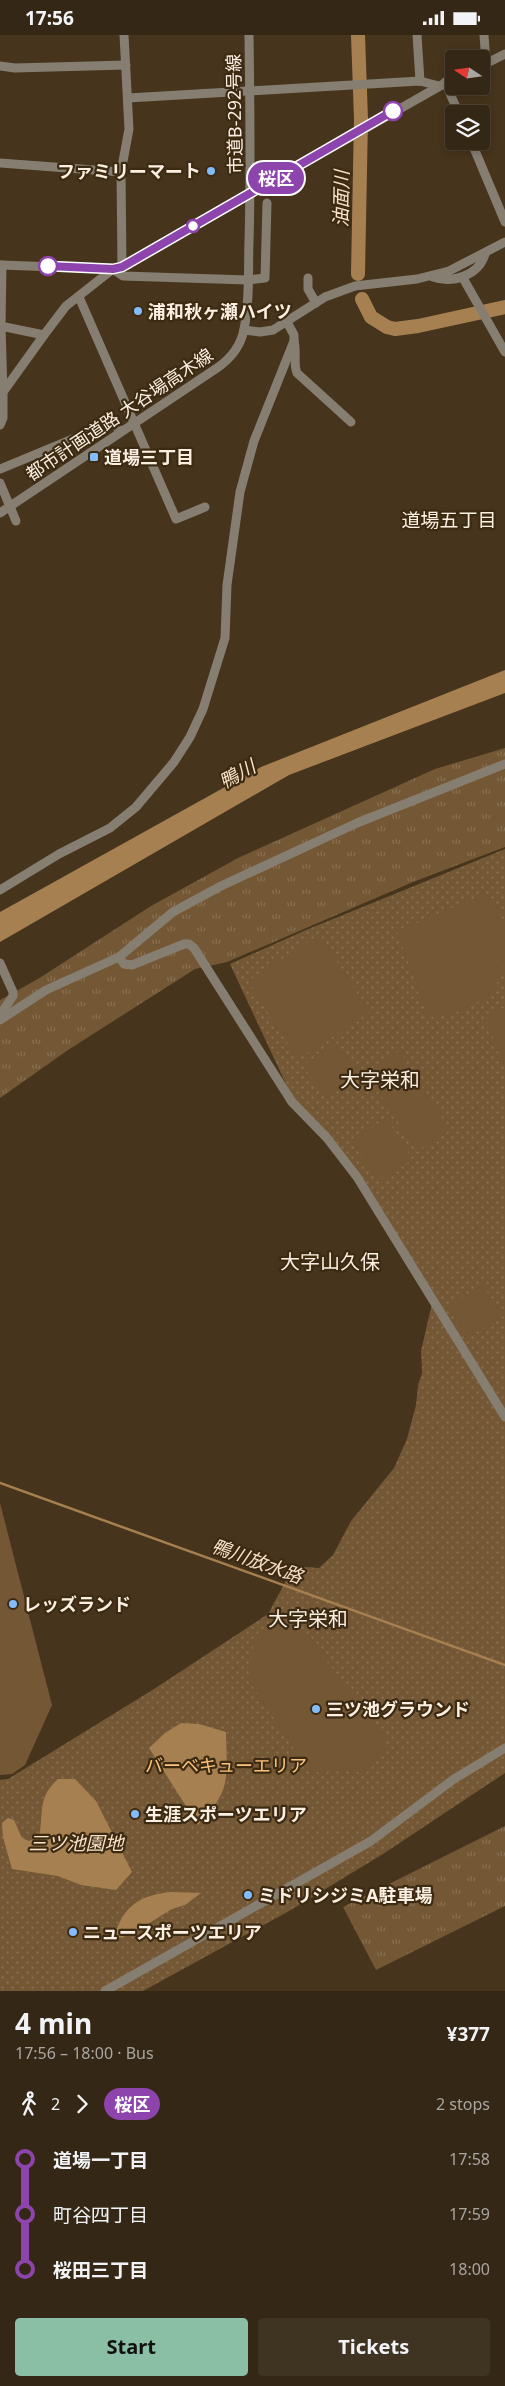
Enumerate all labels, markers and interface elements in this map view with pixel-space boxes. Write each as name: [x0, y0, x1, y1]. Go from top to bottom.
text: 17:56: [25, 5, 74, 31]
north arrow: [445, 50, 490, 95]
map controls: [445, 50, 490, 150]
street label: 市道B-292号線: [221, 54, 247, 174]
unlabelled marker: [383, 101, 403, 121]
button: layers: [445, 105, 490, 150]
place label: ファミリーマート: [57, 159, 201, 183]
line badge: 桜区: [254, 162, 298, 194]
marker: ファミリーマート: [205, 165, 217, 177]
text: 桜区: [258, 166, 294, 190]
water label: 油面川: [328, 168, 355, 228]
unlabelled marker: [186, 219, 200, 233]
unlabelled marker: [38, 256, 58, 276]
place label: 浦和秋ヶ瀬ハイツ: [148, 299, 292, 323]
marker: 浦和秋ヶ瀬ハイツ: [132, 305, 144, 317]
street label: 都市計画道路 大谷場高木線: [21, 342, 217, 486]
place label: 道場三丁目: [104, 445, 194, 469]
marker: 道場三丁目: [88, 451, 100, 463]
district label: 道場五丁目: [401, 507, 497, 533]
water label: 鴨川: [214, 752, 262, 795]
district label: 大字栄和: [340, 1066, 420, 1093]
district label: 大字山久保: [280, 1248, 380, 1275]
water label: 鴨川放水路: [208, 1533, 308, 1590]
place label: レッズランド: [23, 1592, 131, 1616]
marker: レッズランド: [7, 1598, 19, 1610]
district label: 大字栄和: [268, 1605, 348, 1632]
place label: 三ツ池グラウンド: [326, 1697, 470, 1721]
marker: 三ツ池グラウンド: [310, 1703, 322, 1715]
park label: バーベキューエリア: [145, 1753, 307, 1777]
place label: 生涯スポーツエリア: [145, 1802, 307, 1826]
marker: 生涯スポーツエリア: [129, 1808, 141, 1820]
water label: 三ツ池園地: [28, 1830, 125, 1856]
place label: ミドリシジミA駐車場: [258, 1883, 432, 1907]
marker: ミドリシジミA駐車場: [242, 1889, 254, 1901]
place label: ニュースポーツエリア: [83, 1920, 262, 1944]
marker: ニュースポーツエリア: [67, 1926, 79, 1938]
text: 4 min: [15, 2004, 92, 2042]
text: ¥377: [447, 2021, 490, 2047]
text: 17:56 – 18:00 · Bus: [15, 2042, 154, 2064]
icon: walk: [15, 2090, 43, 2118]
icon: forward: [68, 2090, 96, 2118]
text: 桜区: [114, 2092, 150, 2116]
text: 2: [51, 2093, 60, 2115]
text: 2 stops: [436, 2093, 490, 2115]
text: 道場一丁目: [53, 2147, 148, 2173]
text: 17:58: [449, 2148, 490, 2170]
text: 町谷四丁目: [53, 2202, 148, 2228]
text: 17:59: [449, 2203, 490, 2225]
text: 桜田三丁目: [53, 2257, 148, 2283]
text: 18:00: [449, 2258, 490, 2280]
button: Start: [15, 2318, 248, 2376]
button: Tickets: [258, 2318, 490, 2376]

